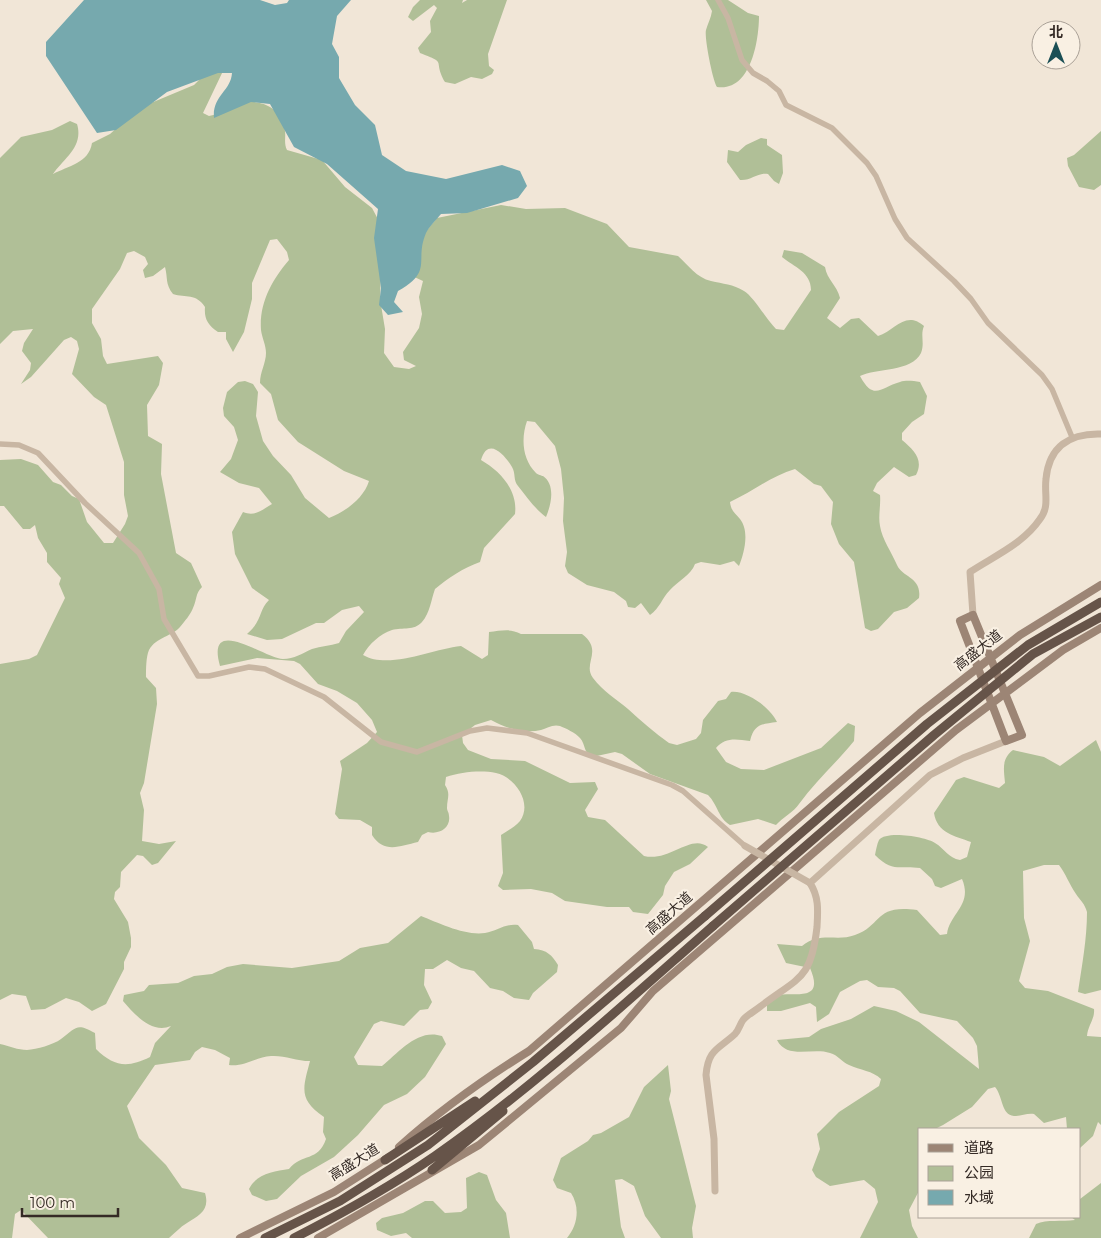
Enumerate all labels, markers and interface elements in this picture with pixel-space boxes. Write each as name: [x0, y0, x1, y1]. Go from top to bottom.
north arrow: [1031, 20, 1081, 70]
text: 北: [1049, 23, 1063, 41]
street label: 高盛大道: [950, 626, 1006, 674]
street label: 高盛大道: [642, 888, 696, 938]
legend: [918, 1128, 1081, 1218]
text: 道路: [964, 1138, 994, 1157]
street label: 高盛大道: [325, 1140, 383, 1184]
text: 公园: [964, 1163, 994, 1182]
scale bar: [22, 1186, 119, 1218]
text: 水域: [964, 1188, 994, 1207]
text: 100 m: [30, 1193, 75, 1212]

